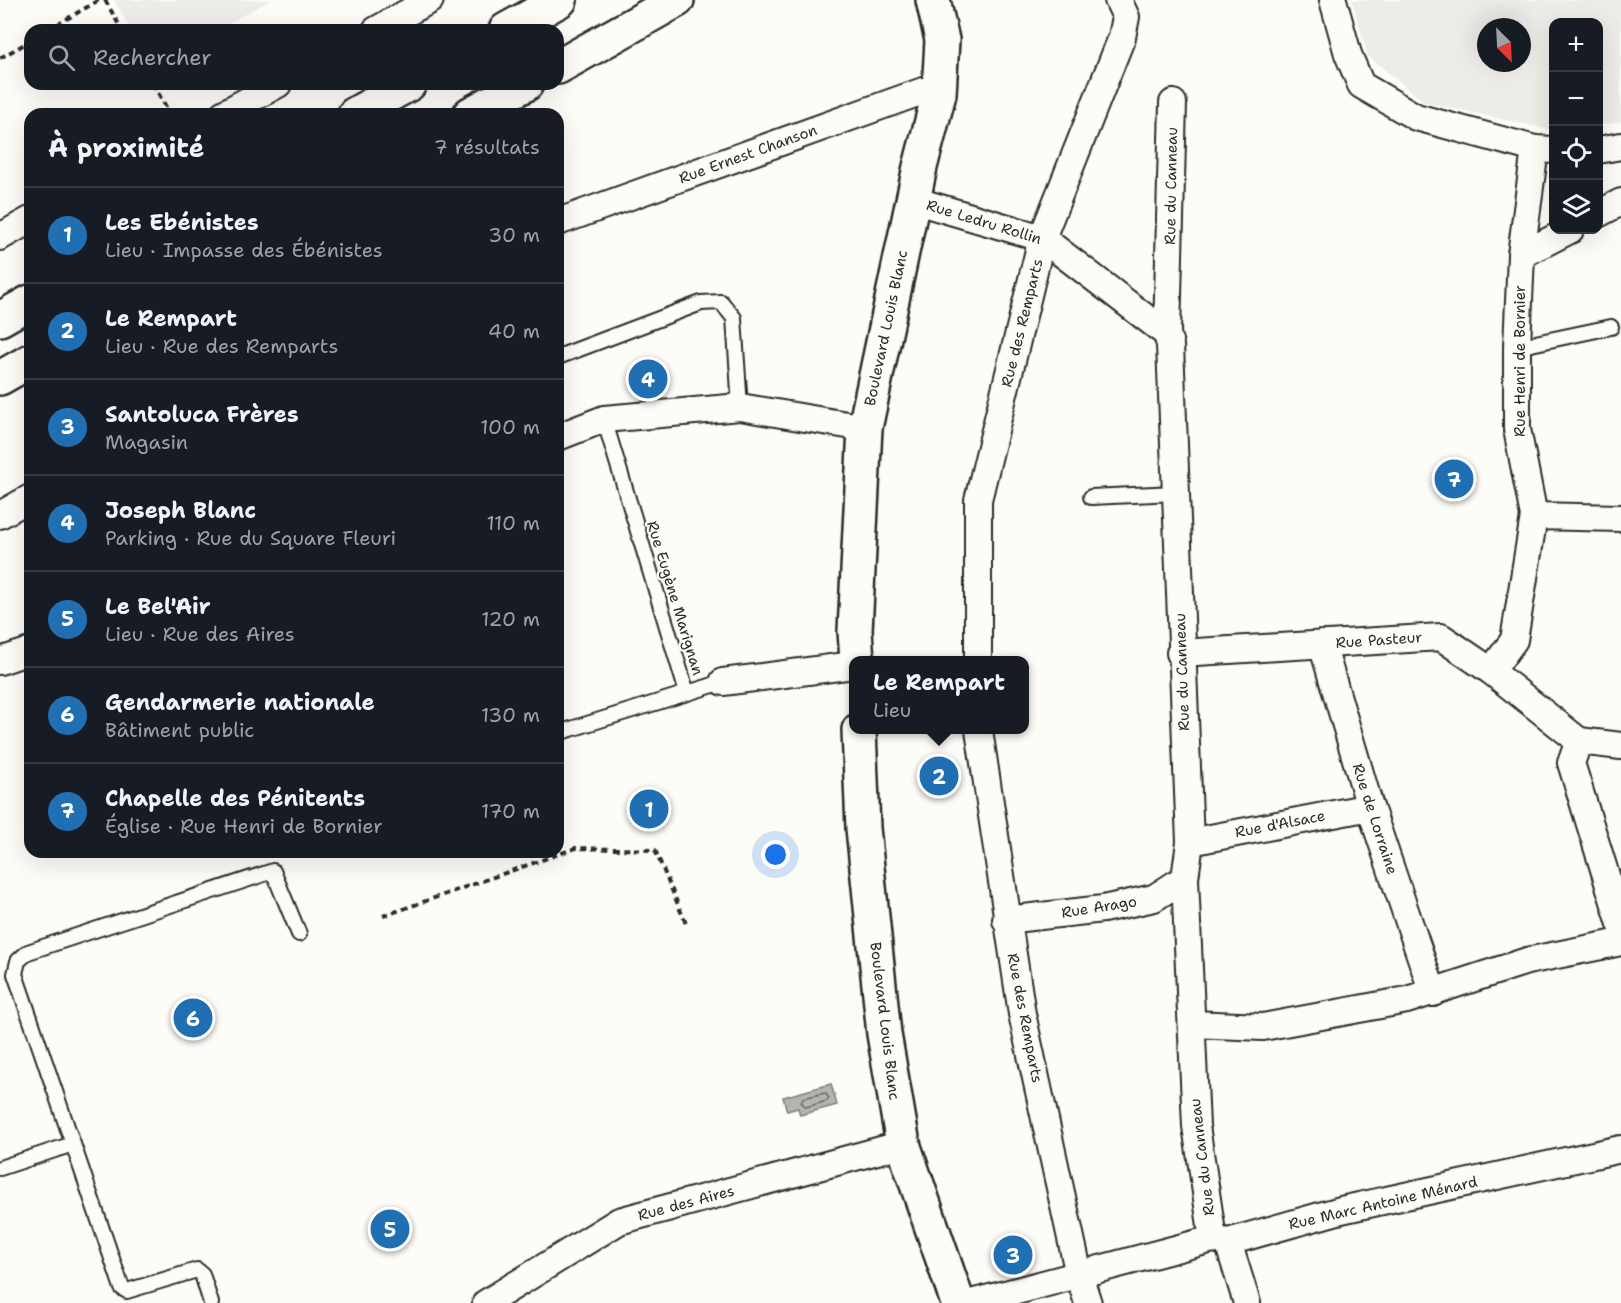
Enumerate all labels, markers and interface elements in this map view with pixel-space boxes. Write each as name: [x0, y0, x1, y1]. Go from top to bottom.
north arrow: [1477, 18, 1531, 72]
map controls: [1549, 18, 1603, 234]
button: +: [1549, 18, 1603, 72]
search box: [24, 24, 564, 90]
icon: search: [45, 41, 78, 74]
text: Rechercher: [93, 43, 212, 72]
button: −: [1549, 72, 1603, 126]
street label: Rue Ernest Chanson: [676, 120, 820, 188]
button: locate: [1549, 126, 1603, 180]
street label: Rue du Canneau: [1160, 127, 1182, 245]
text: À proximité: [48, 130, 204, 165]
text: 7 résultats: [434, 134, 540, 160]
button: layers: [1549, 180, 1603, 234]
street label: Rue Ledru Rollin: [924, 195, 1044, 249]
text: Les Ebénistes: [105, 208, 259, 237]
text: 1: [63, 222, 72, 248]
text: 30 m: [488, 222, 540, 248]
text: Lieu · Impasse des Ébénistes: [105, 237, 383, 263]
street label: Boulevard Louis Blanc: [860, 248, 912, 408]
street label: Rue des Remparts: [996, 257, 1048, 389]
street label: Rue Henri de Bornier: [1510, 285, 1530, 437]
text: Le Rempart: [105, 304, 237, 333]
text: 2: [61, 318, 75, 344]
text: 40 m: [488, 318, 540, 344]
text: Lieu · Rue des Remparts: [105, 333, 338, 359]
pin: 4: [628, 356, 668, 401]
text: Santoluca Frères: [105, 400, 299, 429]
text: 3: [61, 414, 75, 440]
text: 100 m: [480, 414, 540, 440]
text: Magasin: [105, 429, 188, 455]
pin: 7: [1434, 456, 1474, 502]
text: Joseph Blanc: [105, 496, 256, 525]
text: 4: [61, 510, 75, 536]
text: 110 m: [486, 510, 540, 536]
street label: Rue Eugène Marignan: [642, 518, 708, 678]
text: Parking · Rue du Square Fleuri: [105, 525, 396, 551]
text: Le Bel'Air: [105, 592, 211, 621]
text: 5: [61, 606, 74, 632]
text: 120 m: [481, 606, 540, 632]
street label: Rue du Canneau: [1170, 613, 1194, 731]
text: Lieu · Rue des Aires: [105, 621, 295, 647]
street label: Rue Pasteur: [1335, 627, 1423, 653]
popup: [849, 656, 1029, 734]
text: Le Rempart: [873, 668, 1005, 697]
text: Gendarmerie nationale: [105, 688, 375, 717]
text: Lieu: [873, 697, 911, 723]
text: 6: [61, 702, 75, 728]
text: 130 m: [481, 702, 540, 728]
text: Bâtiment public: [105, 717, 254, 743]
pin: 2: [920, 754, 958, 798]
street label: Rue de Lorraine: [1348, 761, 1402, 877]
text: Chapelle des Pénitents: [105, 784, 365, 813]
pin: 1: [630, 786, 668, 832]
text: 7: [61, 798, 75, 824]
text: 170 m: [481, 798, 540, 824]
street label: Rue d'Alsace: [1233, 805, 1327, 843]
text: Église · Rue Henri de Bornier: [105, 813, 383, 839]
your location: [761, 840, 790, 869]
street label: Rue Arago: [1060, 891, 1138, 923]
street label: Boulevard Louis Blanc: [865, 941, 905, 1101]
street label: Rue des Remparts: [1003, 951, 1047, 1085]
pin: 6: [174, 996, 212, 1040]
street label: Rue du Canneau: [1185, 1097, 1219, 1217]
street label: Rue Marc Antoine Ménard: [1287, 1171, 1480, 1234]
street label: Rue des Aires: [636, 1181, 736, 1225]
pin: 5: [370, 1206, 410, 1252]
pin: 3: [994, 1232, 1032, 1278]

